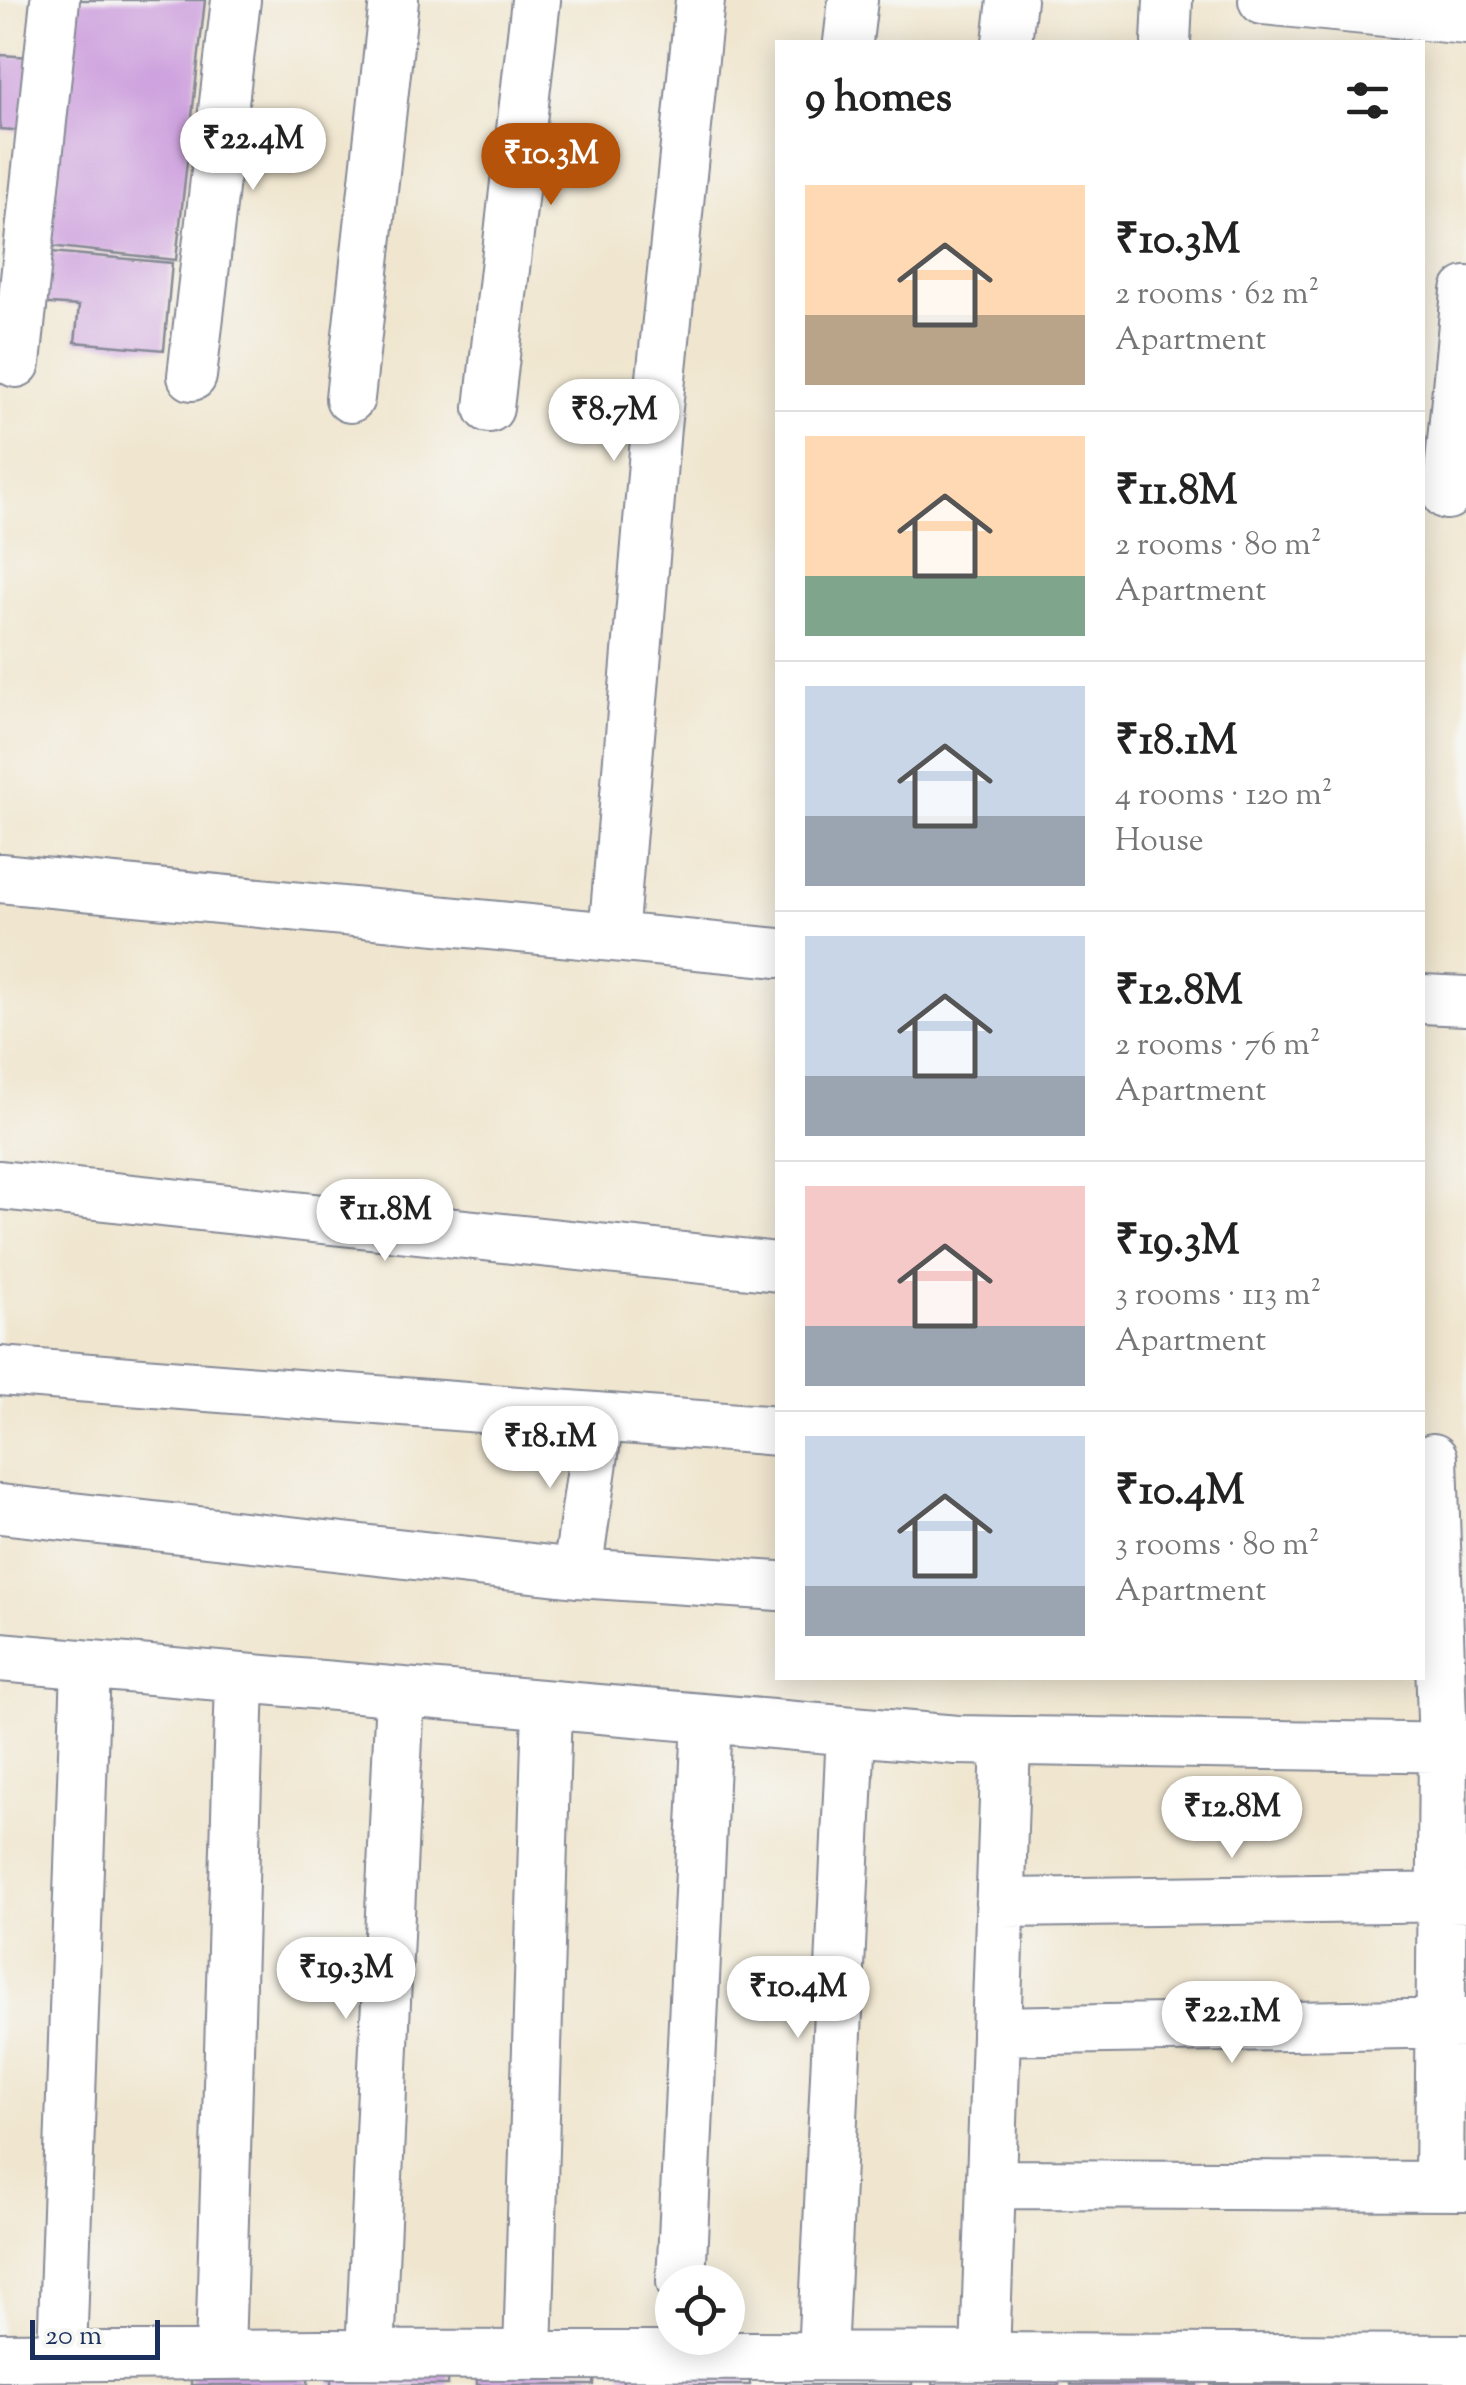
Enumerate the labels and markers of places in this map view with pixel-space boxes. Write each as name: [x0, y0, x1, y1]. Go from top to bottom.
pin: ₹22.4M: [172, 108, 334, 193]
pin: ₹10.3M: [470, 123, 632, 208]
pin: ₹8.7M: [544, 379, 684, 464]
pin: ₹11.8M: [304, 1179, 466, 1264]
pin: ₹18.1M: [469, 1406, 631, 1491]
pin: ₹12.8M: [1151, 1776, 1313, 1861]
pin: ₹19.3M: [265, 1937, 427, 2022]
pin: ₹10.4M: [717, 1956, 879, 2041]
pin: ₹22.1M: [1151, 1981, 1313, 2066]

